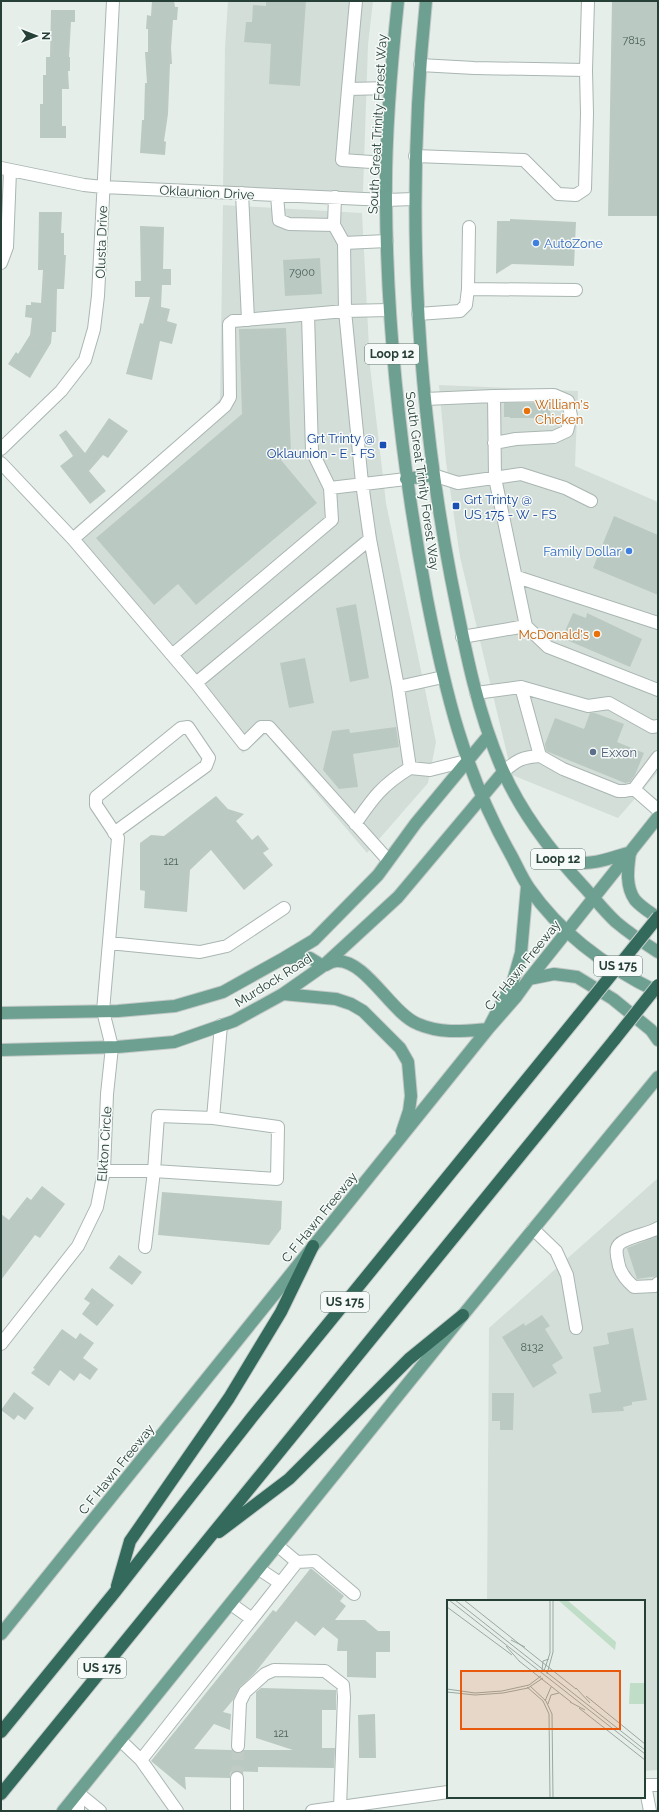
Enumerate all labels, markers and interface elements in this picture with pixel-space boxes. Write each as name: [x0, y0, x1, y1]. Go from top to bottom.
north arrow: [16, 16, 56, 56]
text: N: [39, 32, 52, 40]
street label: South Great Trinity Forest Way: [365, 34, 390, 215]
house number: 7815: [622, 34, 646, 47]
street label: Oklaunion Drive: [159, 183, 255, 202]
street label: Olusta Drive: [93, 205, 110, 279]
place label: AutoZone: [544, 236, 603, 251]
marker: AutoZone: [531, 238, 541, 248]
house number: 7900: [289, 266, 315, 279]
road number: Loop 12: [365, 344, 419, 364]
street label: South Great Trinity Forest Way: [403, 391, 442, 571]
place label: William's Chicken: [535, 397, 589, 427]
marker: William's Chicken: [522, 406, 532, 416]
place label: Grt Trinty @ Oklaunion - E - FS: [267, 431, 375, 461]
marker: Grt Trinty @ Oklaunion - E - FS: [378, 440, 388, 450]
place label: Grt Trinty @ US 175 - W - FS: [464, 492, 557, 522]
marker: Grt Trinty @ US 175 - W - FS: [451, 501, 461, 511]
place label: Family Dollar: [543, 544, 621, 559]
marker: Family Dollar: [624, 546, 634, 556]
place label: McDonald's: [519, 627, 589, 642]
marker: McDonald's: [592, 629, 602, 639]
place label: Exxon: [601, 745, 637, 760]
marker: Exxon: [588, 747, 598, 757]
road number: Loop 12: [531, 849, 585, 869]
house number: 121: [163, 855, 179, 868]
street label: C F Hawn Freeway: [481, 917, 563, 1013]
street label: Murdock Road: [232, 951, 314, 1010]
road number: US 175: [594, 956, 642, 976]
street label: Elkton Circle: [94, 1105, 115, 1182]
street label: C F Hawn Freeway: [278, 1169, 360, 1265]
road number: US 175: [321, 1292, 369, 1312]
house number: 8132: [521, 1341, 544, 1354]
street label: C F Hawn Freeway: [75, 1421, 157, 1517]
inset map: [447, 1600, 645, 1798]
road number: US 175: [78, 1658, 126, 1678]
house number: 121: [273, 1727, 289, 1740]

